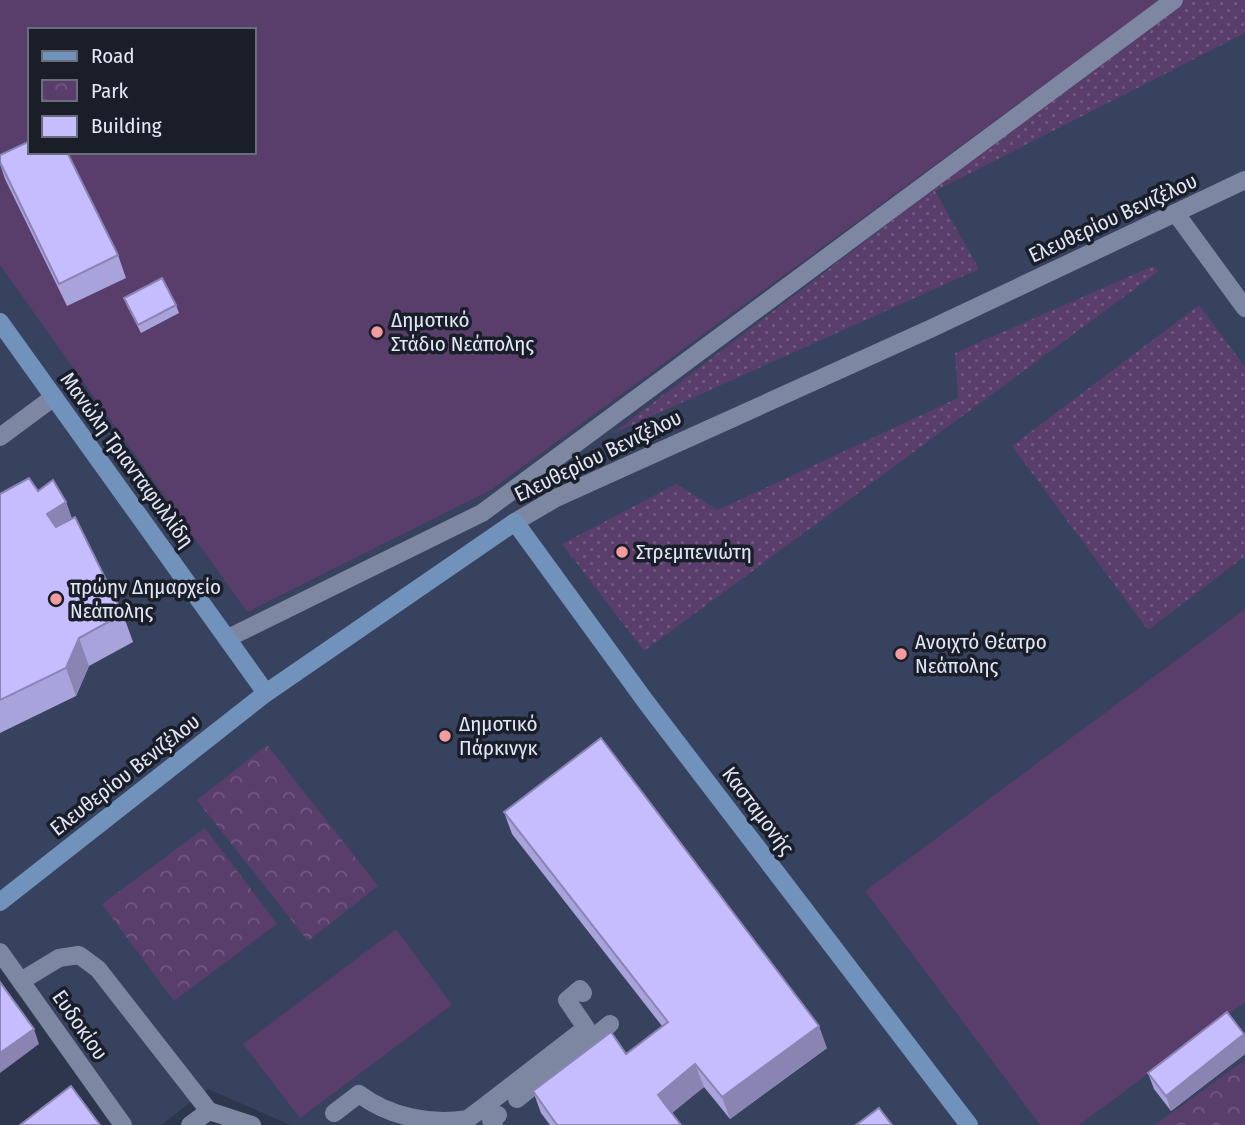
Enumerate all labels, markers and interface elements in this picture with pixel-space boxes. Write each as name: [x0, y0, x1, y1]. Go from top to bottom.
legend: [28, 28, 256, 154]
text: Road: [91, 43, 135, 69]
text: Park: [91, 78, 129, 104]
text: Building: [91, 113, 162, 139]
street label: Ελευθερίου Βενιζέλου: [1025, 168, 1201, 268]
place label: Δημοτικό Στάδιο Νεάπολης: [391, 307, 534, 357]
marker: Δημοτικό Στάδιο Νεάπολης: [369, 324, 385, 340]
street label: Μανώλη Τριανταφυλλίδη: [55, 367, 199, 553]
street label: Ελευθερίου Βενιζέλου: [510, 404, 686, 508]
place label: Στρεμπενιώτη: [636, 539, 752, 565]
marker: Στρεμπενιώτη: [614, 544, 630, 560]
place label: πρώην Δημαρχείο Νεάπολης: [70, 574, 221, 624]
marker: πρώην Δημαρχείο Νεάπολης: [48, 591, 64, 607]
place label: Ανοιχτό Θέατρο Νεάπολης: [915, 629, 1047, 679]
marker: Ανοιχτό Θέατρο Νεάπολης: [893, 646, 909, 662]
street label: Ελευθερίου Βενιζέλου: [45, 708, 205, 842]
place label: Δημοτικό Πάρκινγκ: [459, 711, 538, 761]
marker: Δημοτικό Πάρκινγκ: [437, 728, 453, 744]
street label: Κασταμονής: [716, 762, 800, 860]
street label: Ευδοκίου: [47, 985, 113, 1065]

